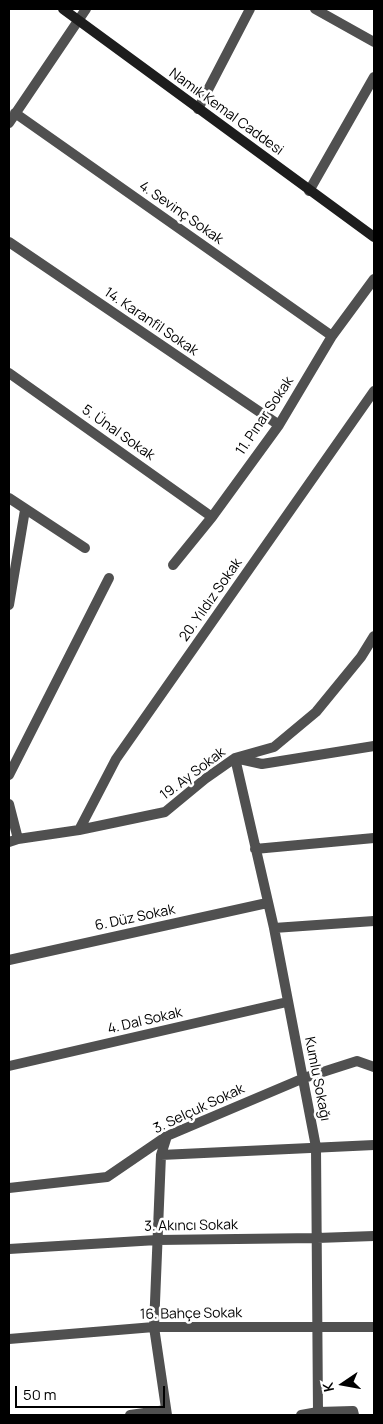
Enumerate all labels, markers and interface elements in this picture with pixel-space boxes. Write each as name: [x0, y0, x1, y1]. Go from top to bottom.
street label: Namık Kemal Caddesi: [166, 65, 286, 159]
street label: 4. Sevinç Sokak: [136, 178, 226, 248]
street label: 14. Karanfil Sokak: [101, 284, 201, 360]
street label: 11. Pınar Sokak: [233, 374, 297, 458]
street label: 5. Ünal Sokak: [78, 402, 158, 464]
street label: 20. Yıldız Sokak: [176, 555, 246, 645]
street label: 19. Ay Sokak: [157, 744, 229, 804]
street label: 6. Düz Sokak: [93, 901, 177, 935]
street label: 4. Dal Sokak: [106, 1004, 184, 1038]
street label: Kumlu Sokağı: [301, 1035, 333, 1123]
street label: 3. Selçuk Sokak: [151, 1081, 247, 1137]
street label: 3. Akıncı Sokak: [144, 1217, 238, 1235]
street label: 16. Bahçe Sokak: [140, 1305, 242, 1323]
north arrow: [318, 1359, 368, 1409]
scale bar: [18, 1376, 168, 1408]
text: K: [318, 1381, 338, 1394]
text: 50 m: [23, 1384, 57, 1405]

